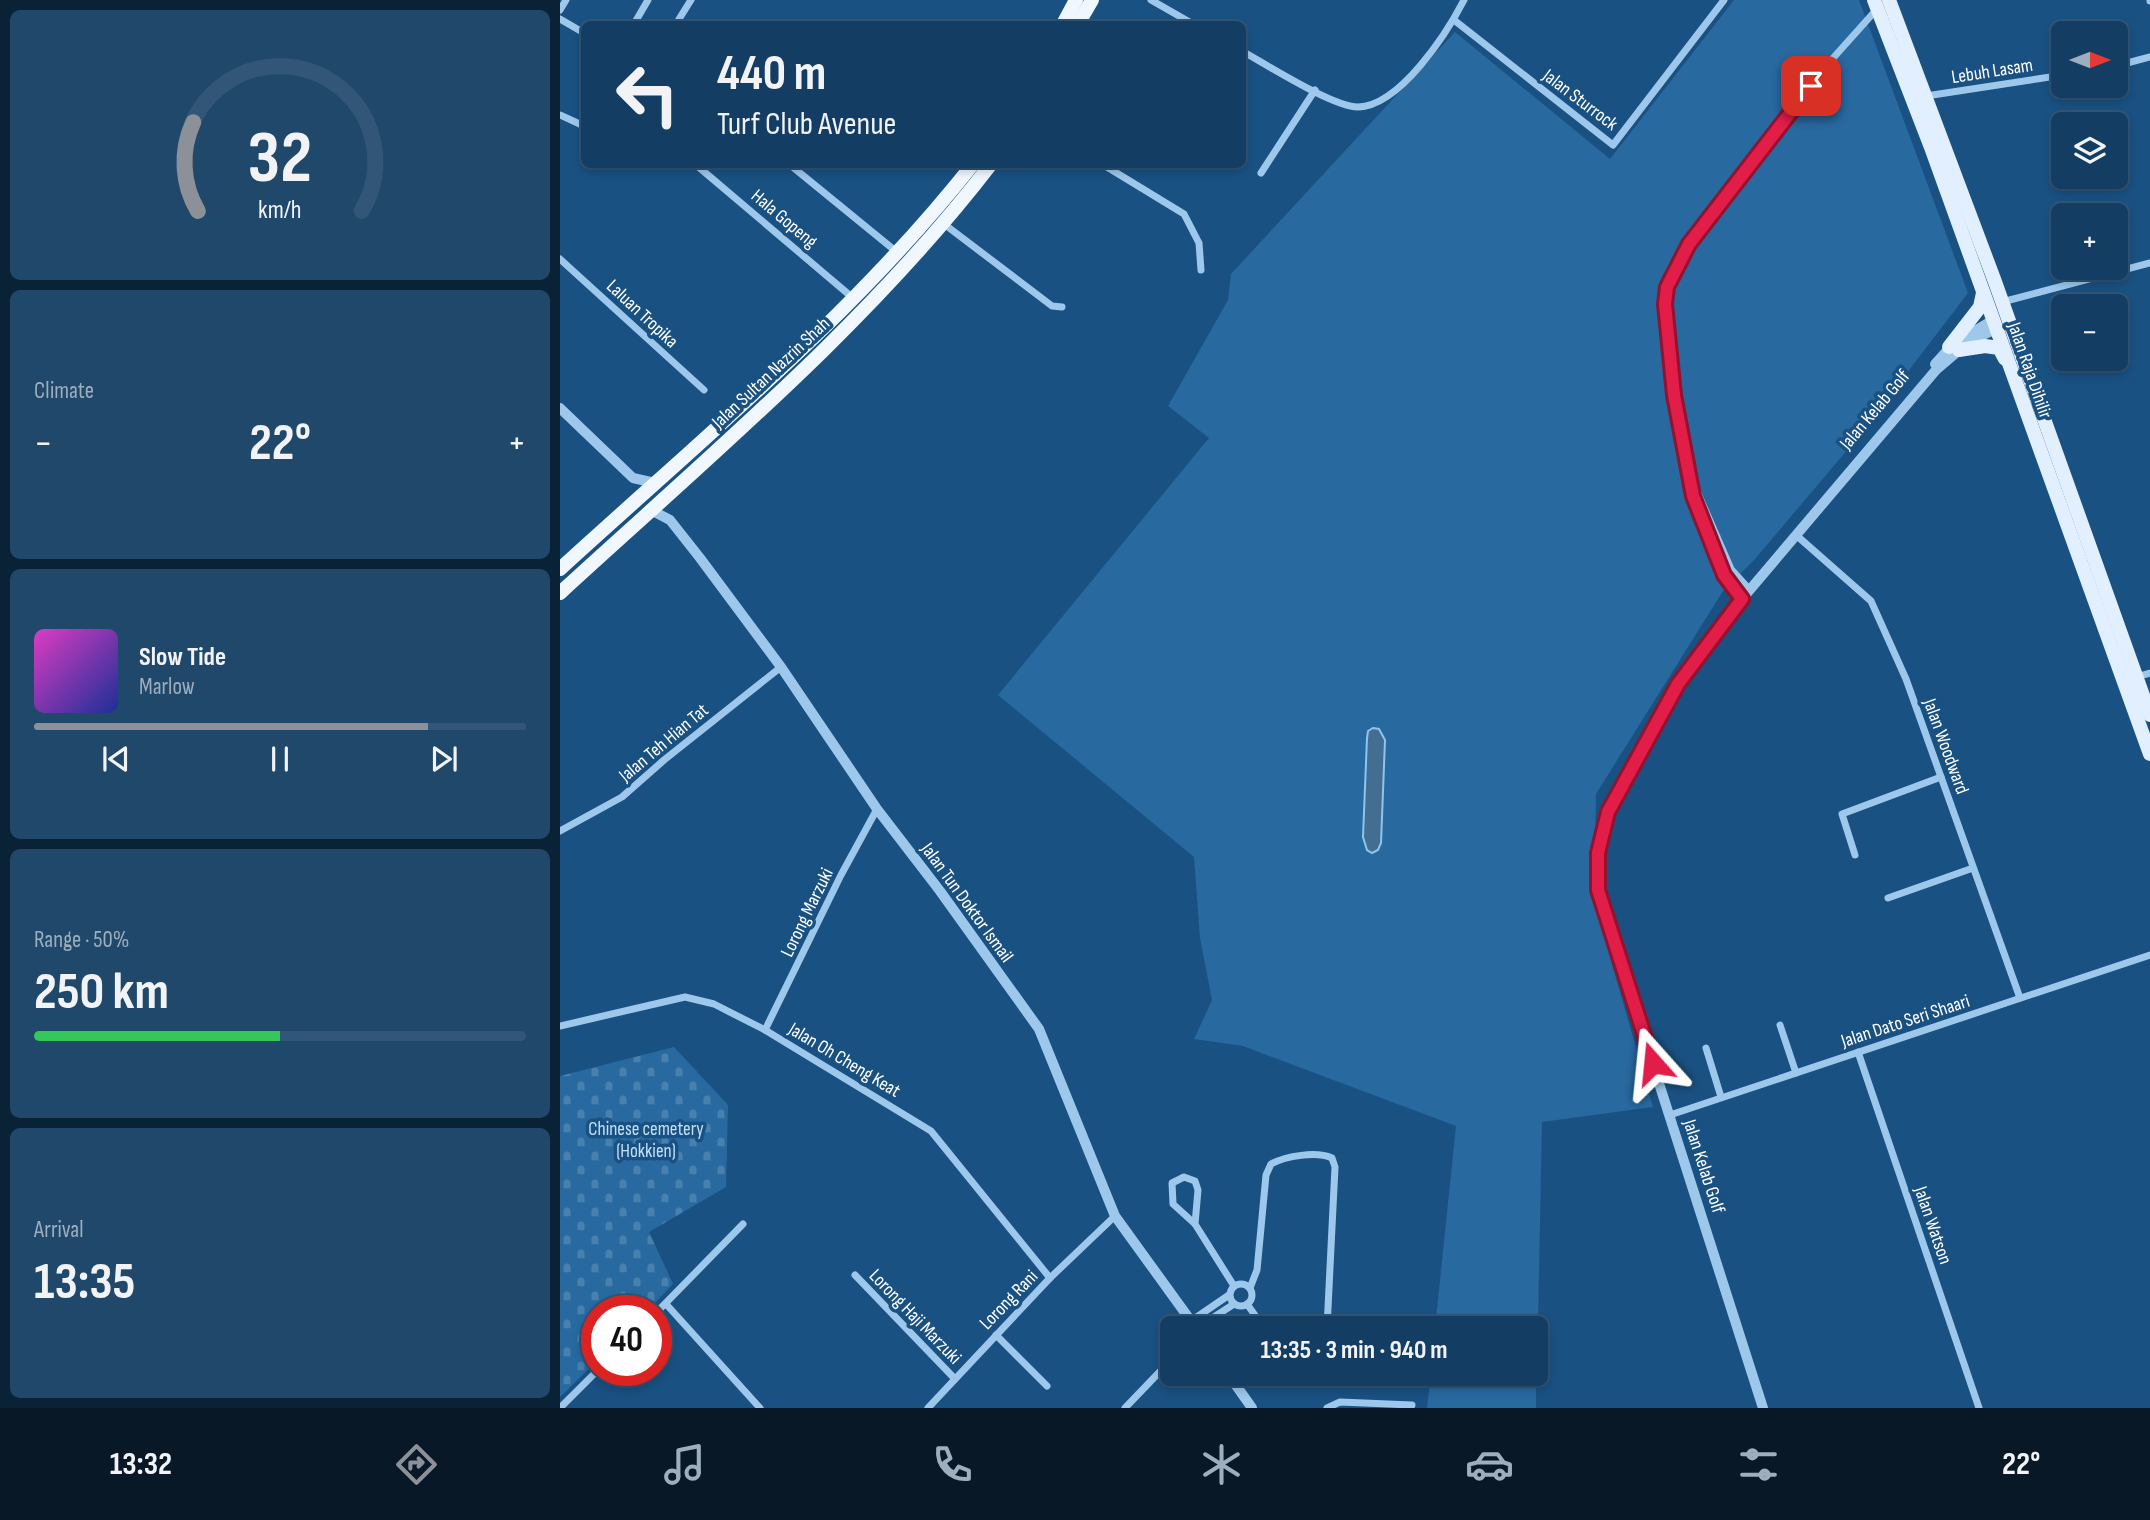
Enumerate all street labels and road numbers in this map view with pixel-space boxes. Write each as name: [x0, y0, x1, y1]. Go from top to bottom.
street label: Lebuh Lasam: [1950, 54, 2035, 89]
street label: Jalan Sturrock: [1537, 64, 1623, 136]
street label: Hala Gopeng: [746, 185, 822, 254]
street label: Laluan Tropika: [601, 275, 683, 353]
street label: Jalan Sultan Nazrin Shah: [707, 313, 835, 434]
street label: Jalan Raja Dihilir: [2002, 318, 2057, 422]
street label: Jalan Kelab Golf: [1834, 365, 1916, 455]
street label: Jalan Woodward: [1917, 695, 1973, 797]
street label: Jalan Teh Hian Tat: [614, 699, 714, 788]
street label: Jalan Tun Doktor Ismail: [915, 838, 1018, 967]
street label: Lorong Marzuki: [776, 864, 839, 961]
street label: Jalan Dato Seri Shaari: [1837, 990, 1973, 1053]
street label: Jalan Oh Cheng Keat: [783, 1017, 905, 1103]
street label: Jalan Kelab Golf: [1677, 1116, 1730, 1217]
street label: Jalan Watson: [1908, 1183, 1957, 1267]
street label: Lorong Haji Marzuki: [864, 1265, 966, 1369]
street label: Lorong Rani: [975, 1265, 1043, 1335]

